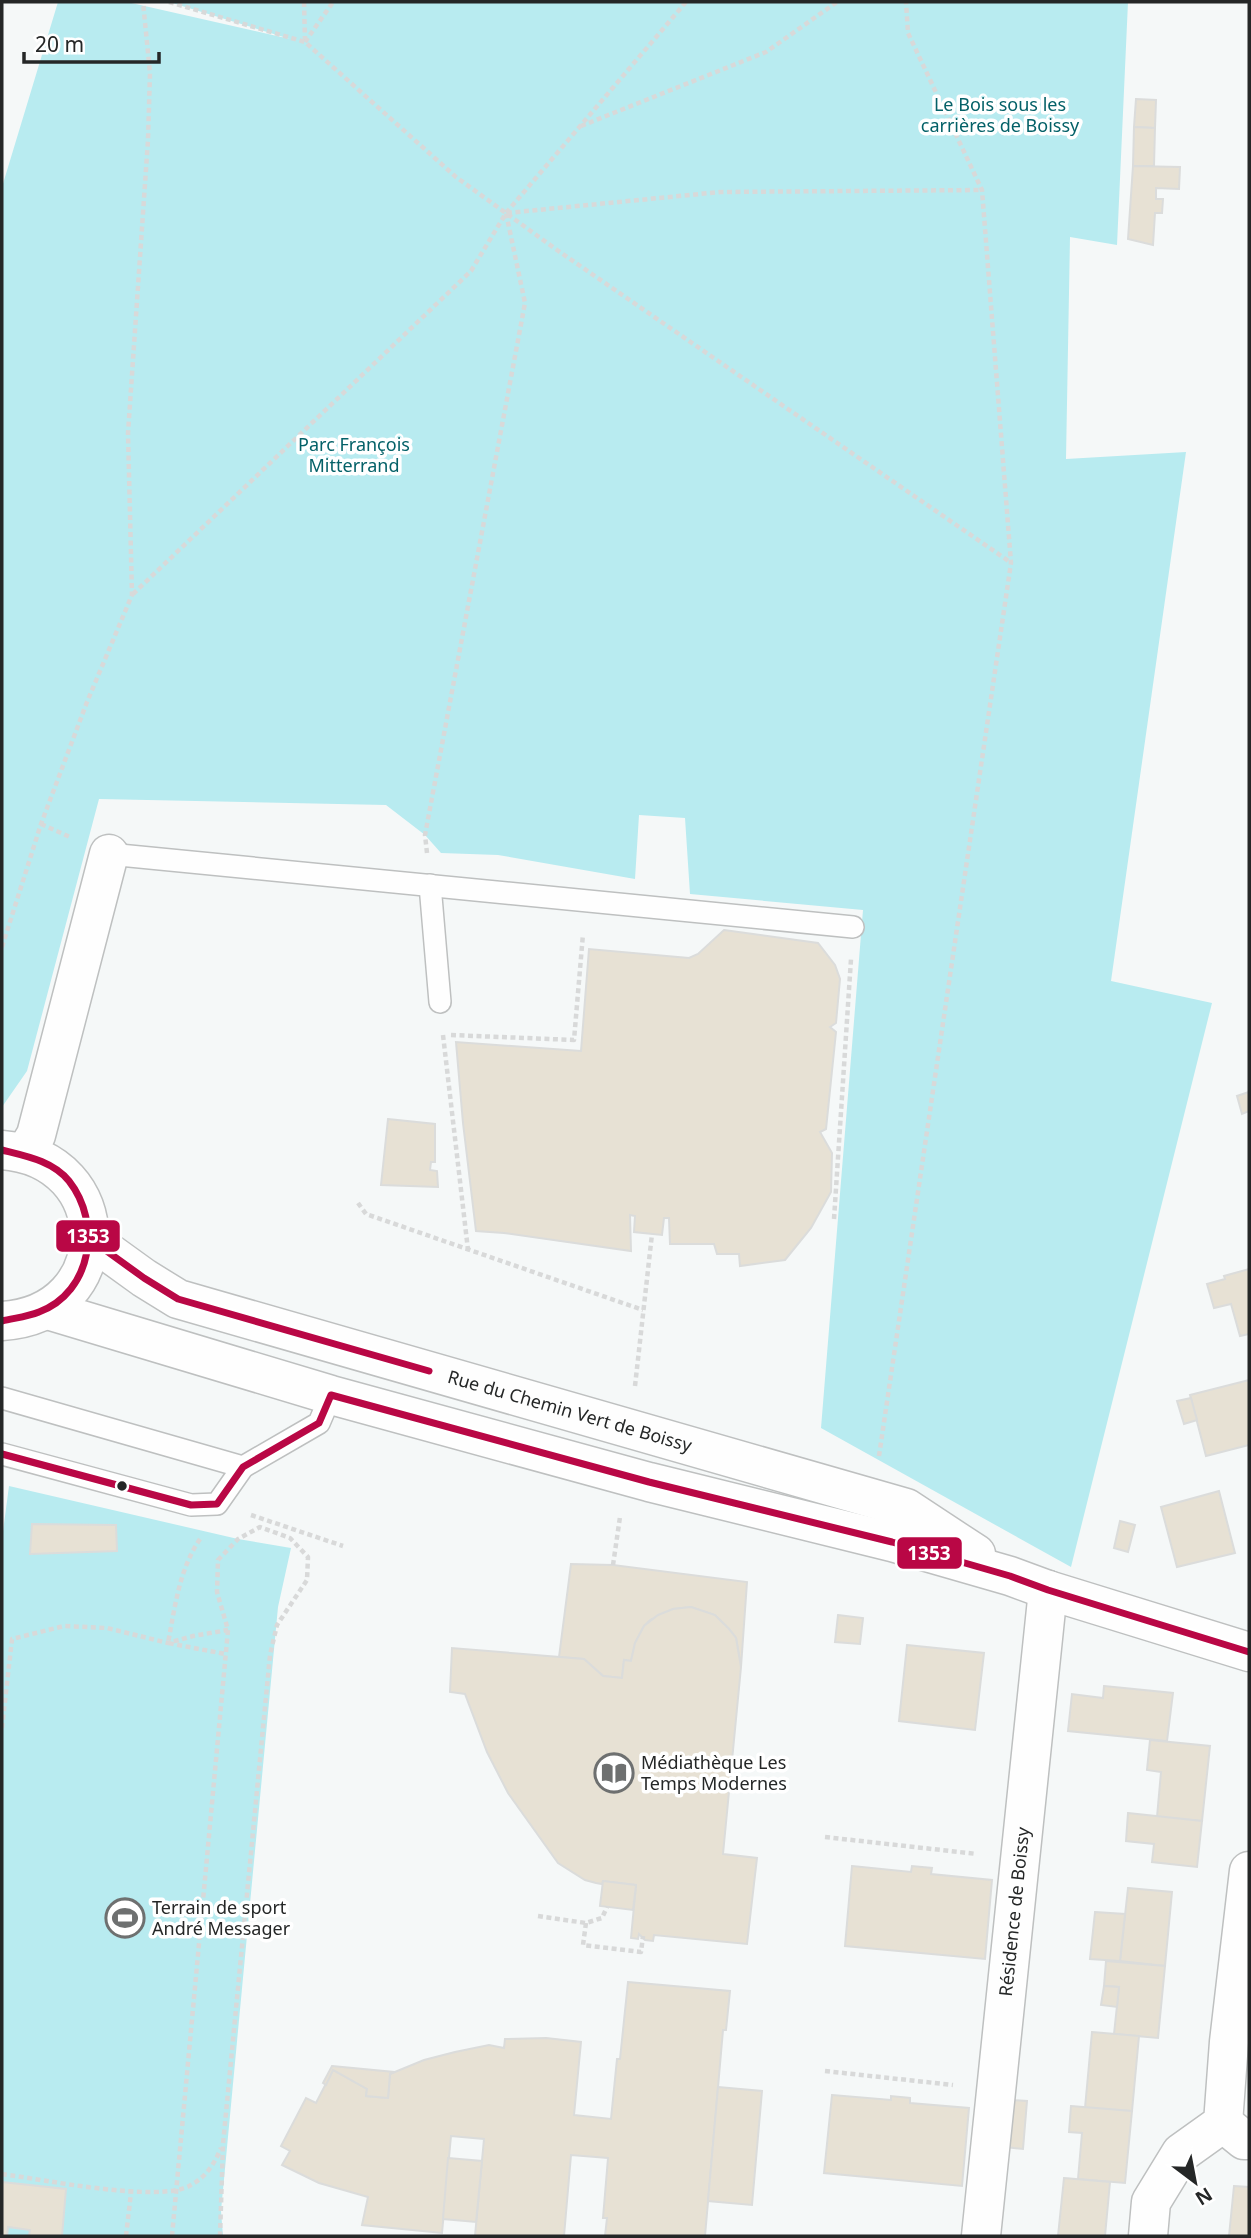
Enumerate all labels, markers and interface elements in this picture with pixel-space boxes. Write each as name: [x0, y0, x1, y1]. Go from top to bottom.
scale bar: [24, 21, 159, 65]
text: 20 m: [35, 30, 84, 58]
park label: Le Bois sous les carrières de Boissy: [921, 92, 1080, 137]
park label: Parc François Mitterrand: [298, 432, 410, 477]
line badge: 1353: [55, 1219, 121, 1253]
text: 1353: [66, 1223, 110, 1249]
street label: Rue du Chemin Vert de Boissy: [445, 1364, 696, 1457]
unlabelled marker: [115, 1479, 129, 1493]
line badge: 1353: [896, 1536, 963, 1570]
text: 1353: [907, 1540, 951, 1566]
place label: Médiathèque Les Temps Modernes: [641, 1750, 787, 1795]
library icon: Médiathèque Les Temps Modernes: [593, 1752, 635, 1794]
street label: Résidence de Boissy: [993, 1825, 1034, 1997]
place label: Terrain de sport André Messager: [152, 1895, 291, 1940]
sports icon: Terrain de sport André Messager: [104, 1897, 146, 1939]
north arrow: [1160, 2147, 1230, 2217]
text: N: [1191, 2181, 1217, 2212]

